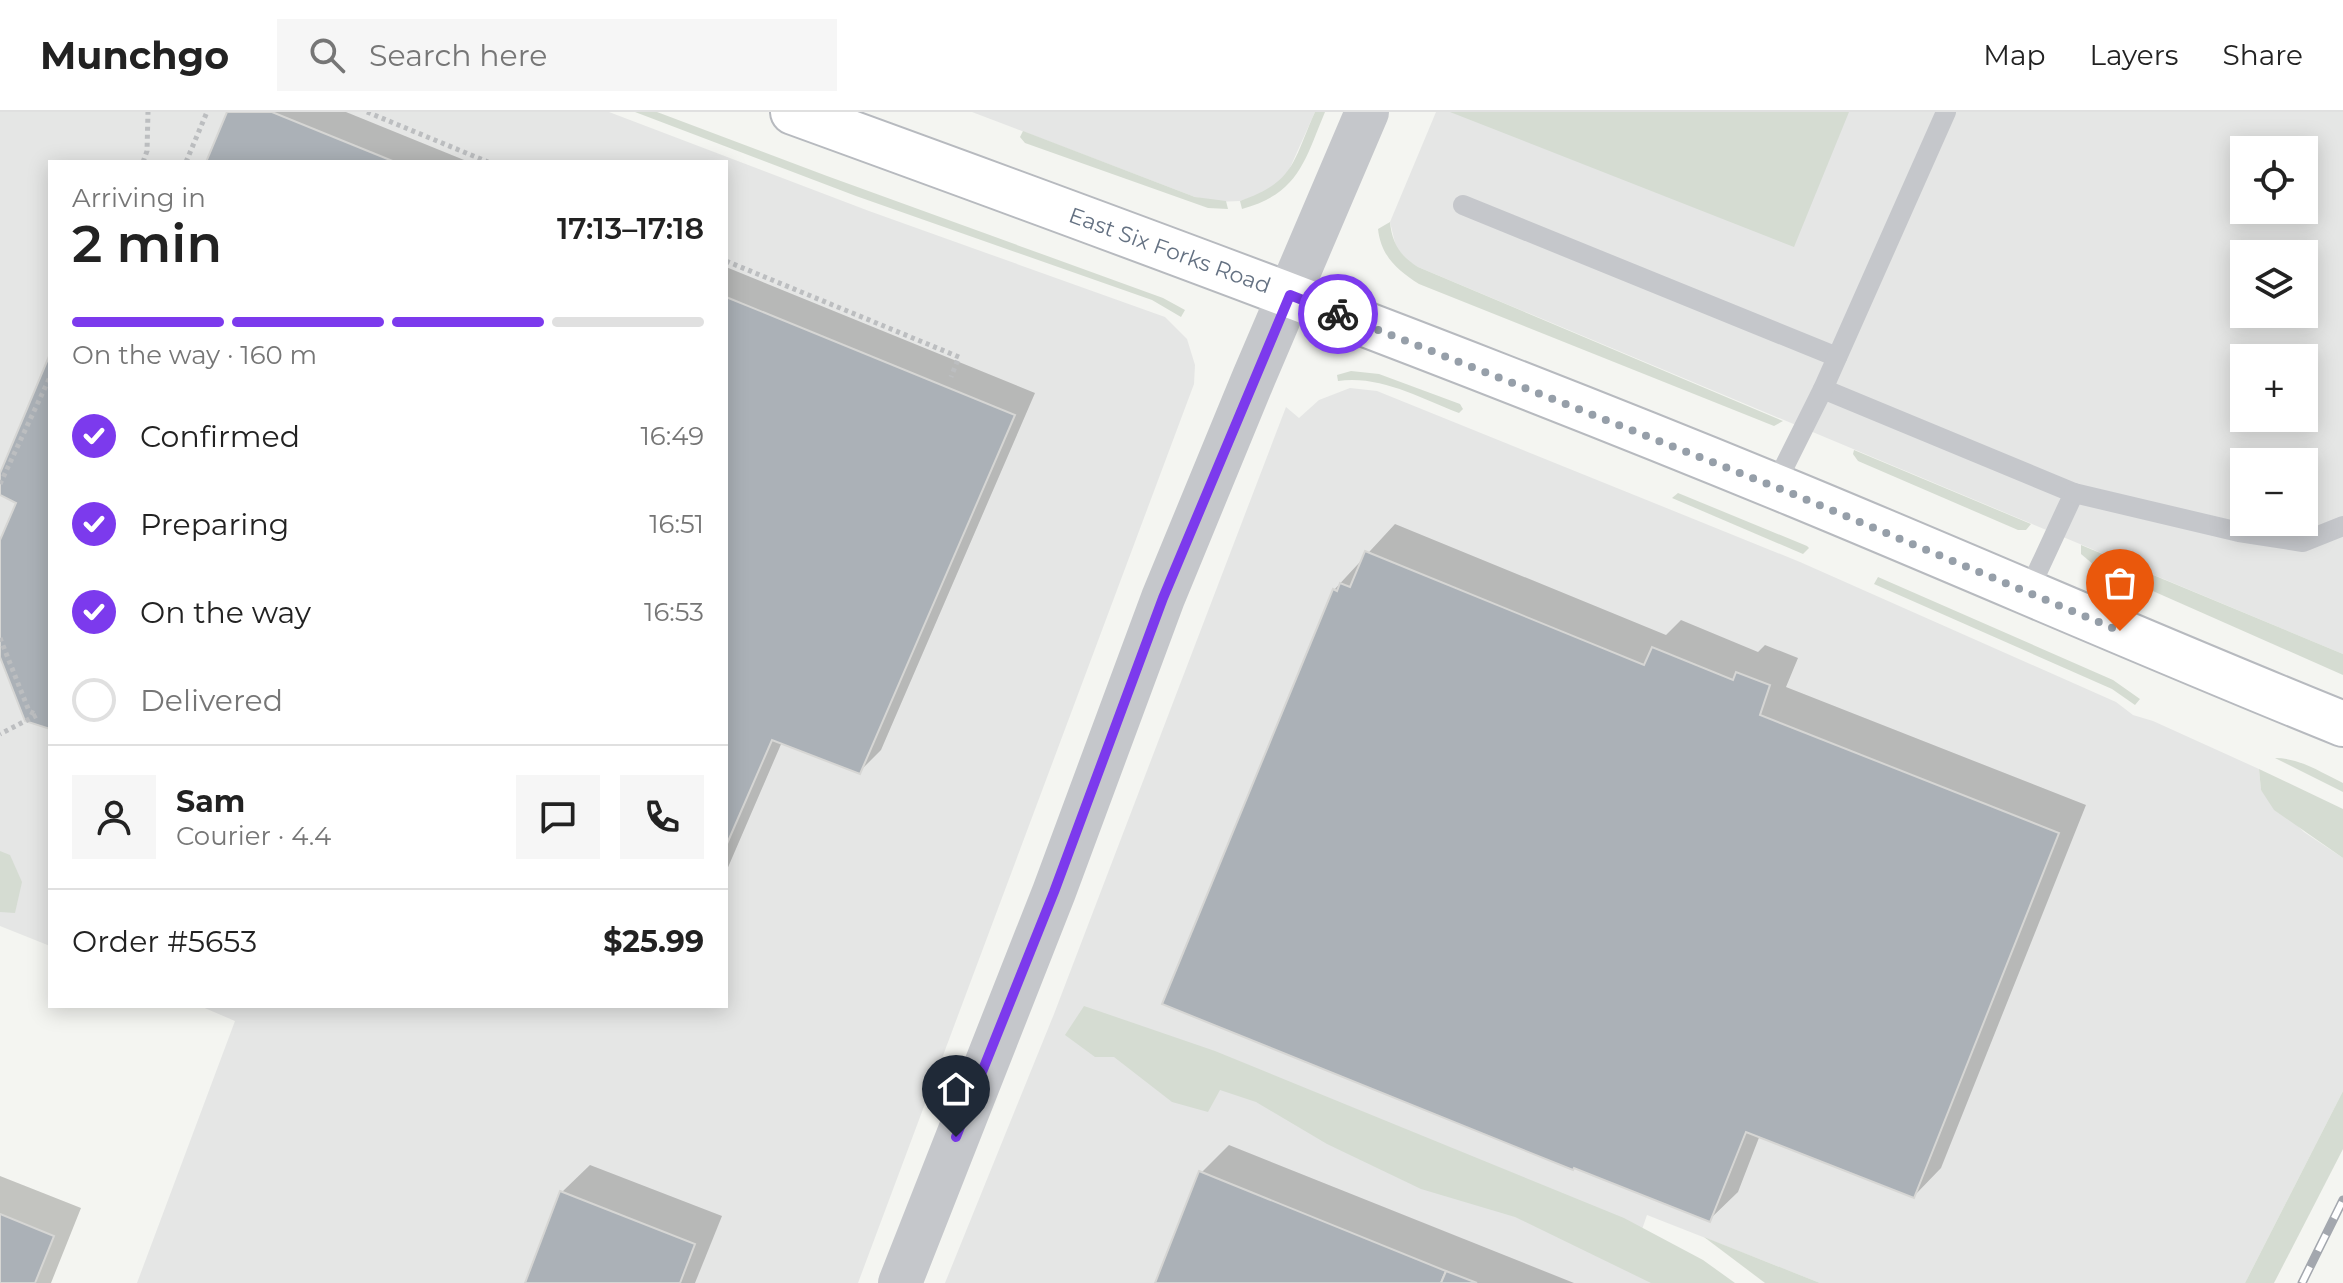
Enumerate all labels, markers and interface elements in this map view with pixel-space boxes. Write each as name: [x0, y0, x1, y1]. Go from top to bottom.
search box: [277, 19, 837, 91]
text: Munchgo: [40, 32, 229, 79]
icon: search: [305, 33, 349, 77]
text: Search here: [369, 37, 547, 74]
text: Map: [1983, 38, 2046, 72]
text: Layers: [2090, 38, 2179, 72]
text: Share: [2223, 38, 2303, 72]
map controls: [2230, 136, 2318, 536]
button: locate: [2230, 136, 2318, 224]
text: Arriving in: [72, 182, 206, 214]
street label: East Six Forks Road: [1065, 201, 1274, 300]
text: 17:13–17:18: [557, 210, 704, 247]
text: 2 min: [72, 212, 222, 275]
button: layers: [2230, 240, 2318, 328]
courier: [1298, 274, 1378, 354]
icon: bike: [1316, 292, 1360, 336]
text: On the way · 160 m: [72, 339, 317, 371]
button: +: [2230, 344, 2318, 432]
icon: check: [72, 414, 116, 458]
text: Confirmed: [140, 418, 300, 455]
text: 16:49: [640, 420, 704, 452]
button: −: [2230, 448, 2318, 536]
icon: check: [72, 502, 116, 546]
text: Preparing: [140, 506, 289, 543]
text: 16:51: [649, 508, 704, 540]
pin: [2086, 549, 2154, 631]
icon: bag: [2098, 561, 2142, 605]
icon: check: [72, 590, 116, 634]
text: On the way: [140, 594, 311, 631]
text: 16:53: [644, 596, 704, 628]
text: Delivered: [140, 682, 283, 719]
button: person: [72, 775, 156, 859]
button: chat: [516, 775, 600, 859]
button: phone: [620, 775, 704, 859]
text: Sam: [176, 783, 245, 820]
text: Courier · 4.4: [176, 820, 331, 852]
text: Order #5653: [72, 923, 257, 960]
text: $25.99: [603, 923, 704, 960]
pin: [922, 1055, 990, 1137]
icon: home: [934, 1067, 978, 1111]

